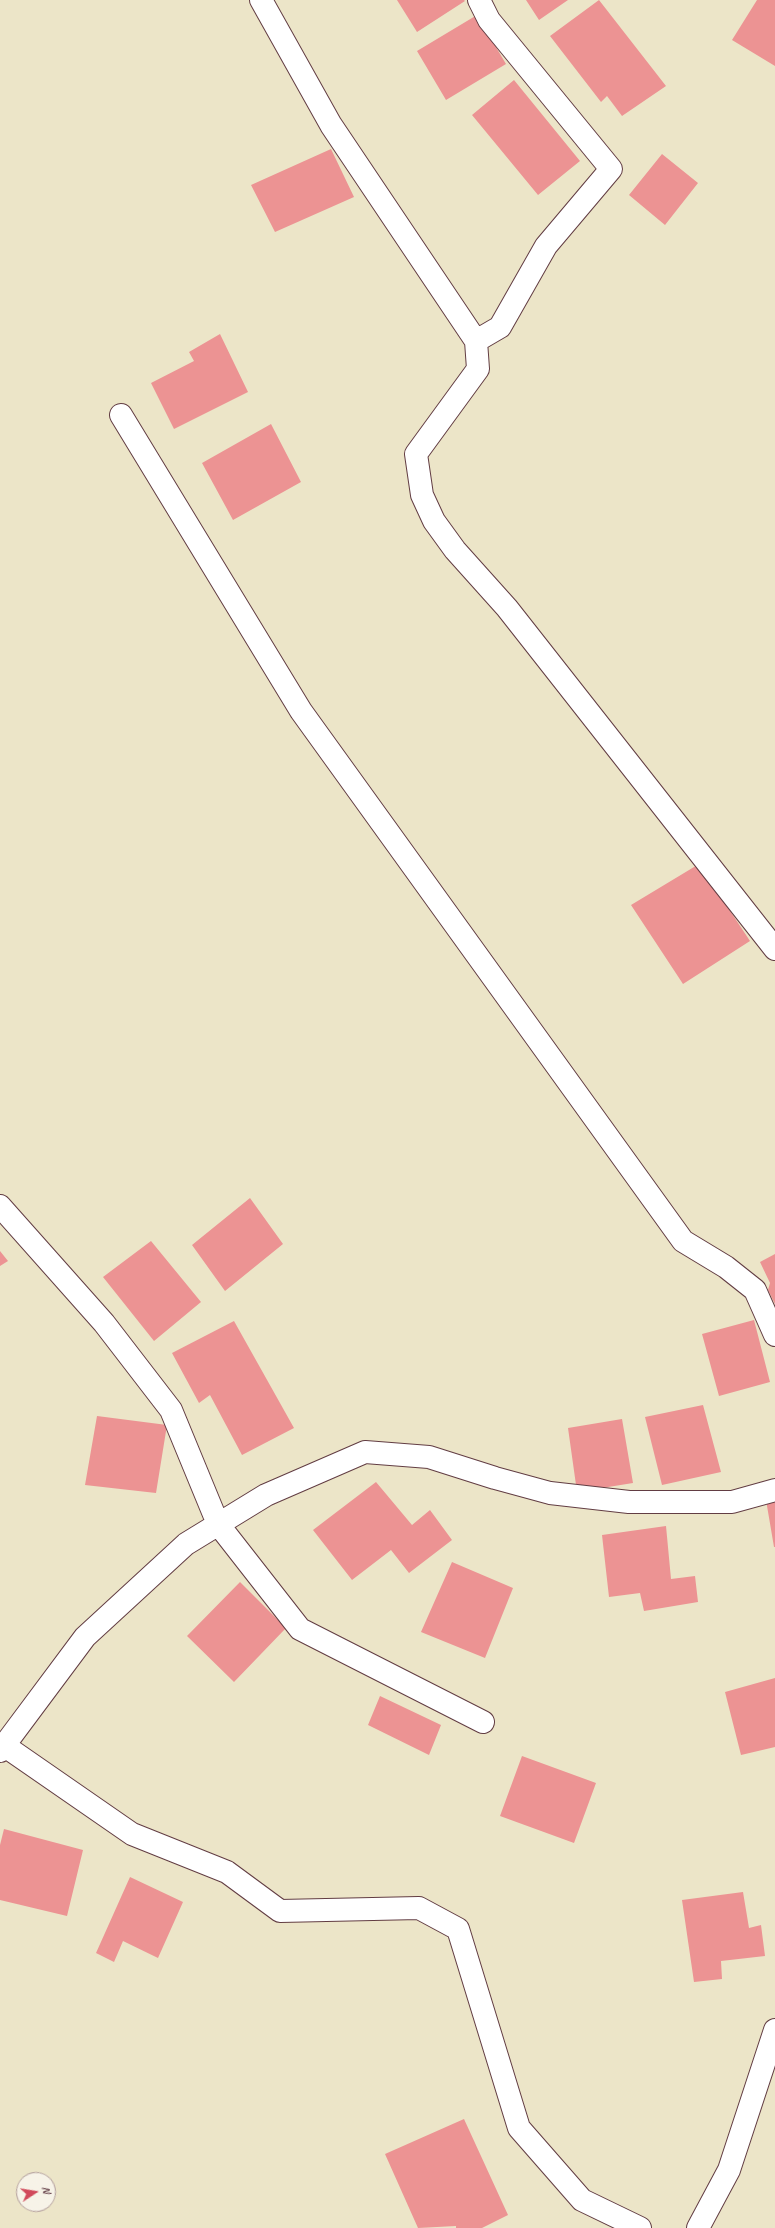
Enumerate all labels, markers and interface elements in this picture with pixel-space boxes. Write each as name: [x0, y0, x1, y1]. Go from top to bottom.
north arrow: [16, 2172, 56, 2212]
text: N: [39, 2185, 54, 2195]

